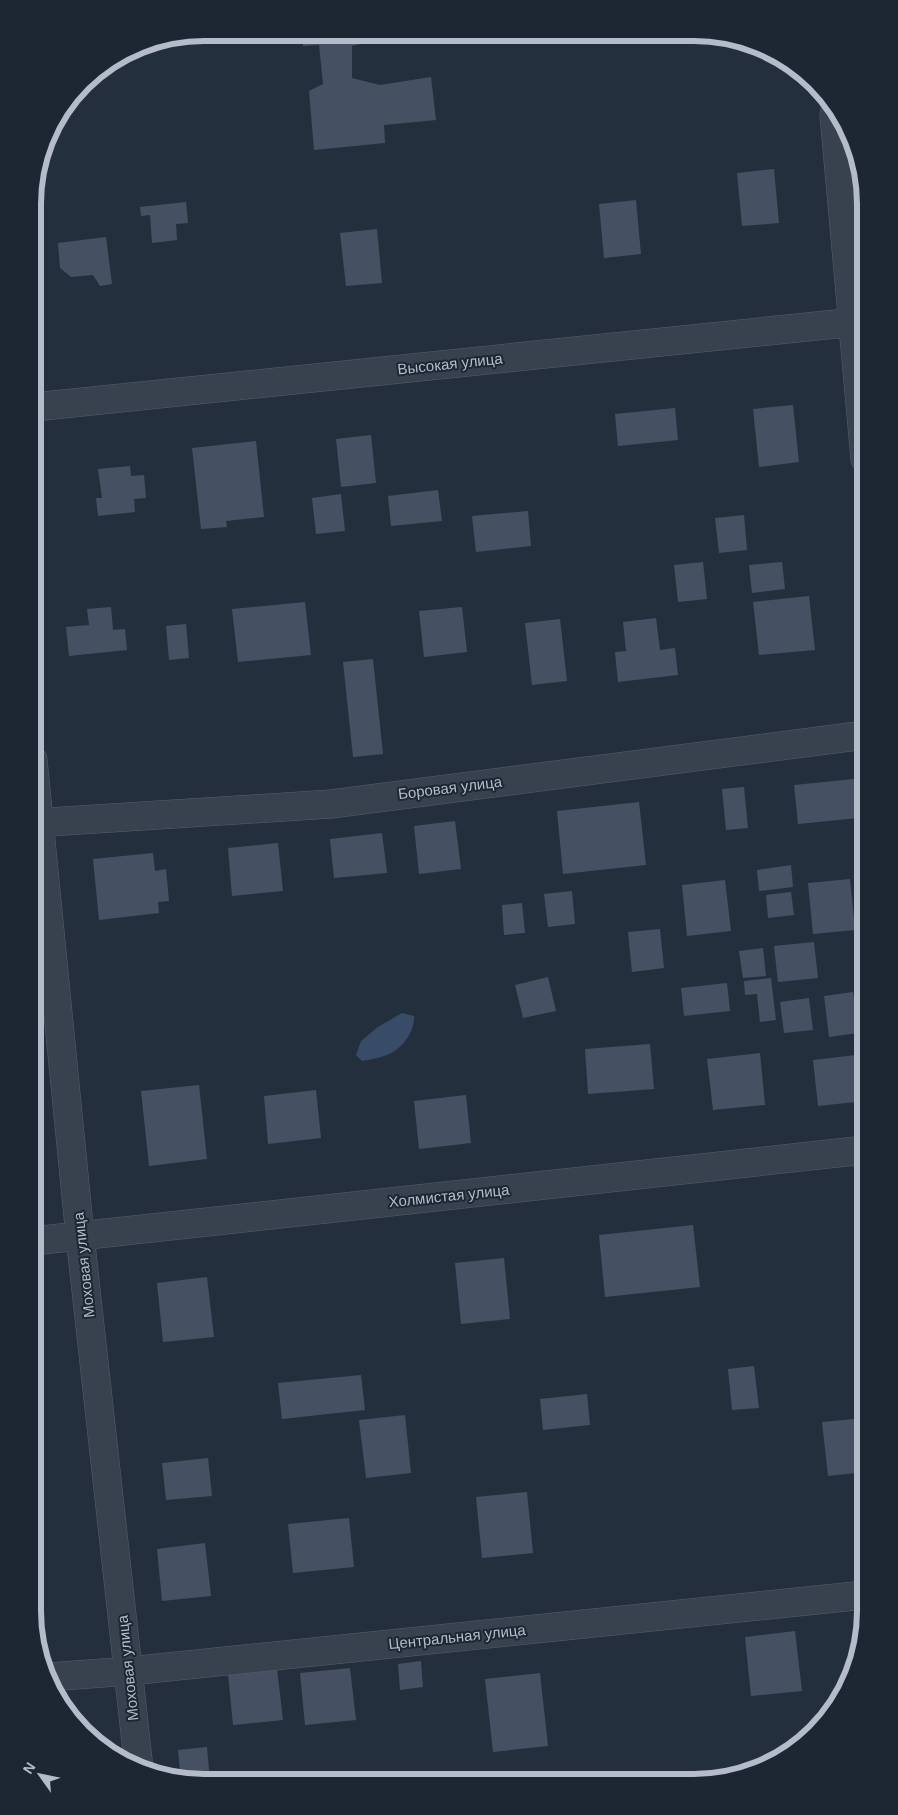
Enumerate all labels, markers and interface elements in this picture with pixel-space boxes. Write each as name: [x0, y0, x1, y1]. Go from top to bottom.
street label: Высокая улица: [397, 349, 504, 377]
street label: Боровая улица: [397, 773, 504, 802]
street label: Холмистая улица: [388, 1181, 511, 1210]
street label: Моховая улица: [69, 1211, 98, 1319]
street label: Моховая улица: [113, 1614, 142, 1722]
street label: Центральная улица: [387, 1621, 527, 1652]
north arrow: [15, 1750, 65, 1800]
text: N: [20, 1759, 39, 1777]

